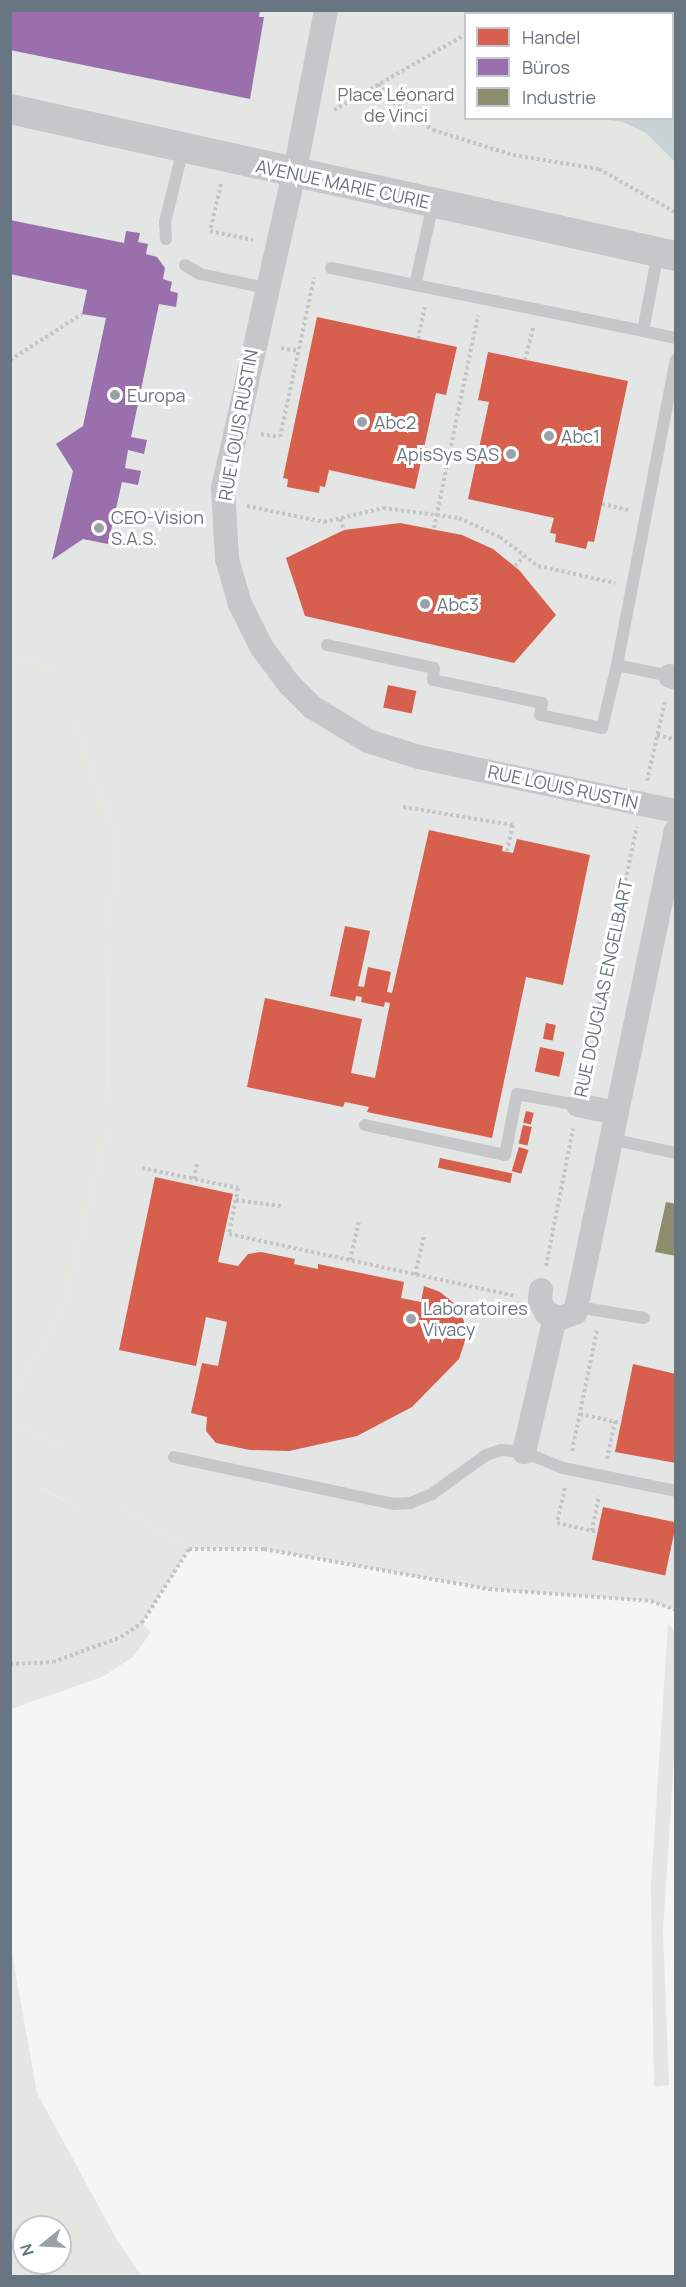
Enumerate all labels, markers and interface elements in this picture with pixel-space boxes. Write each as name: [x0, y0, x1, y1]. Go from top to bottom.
legend: [464, 12, 674, 120]
text: Handel: [522, 25, 580, 49]
text: Büros: [522, 55, 570, 79]
park label: Place Léonard de Vinci: [338, 84, 454, 127]
text: Industrie: [522, 85, 596, 109]
street label: AVENUE MARIE CURIE: [254, 155, 432, 213]
street label: RUE LOUIS RUSTIN: [214, 348, 262, 502]
place label: Europa: [127, 384, 186, 406]
marker: Europa: [108, 388, 122, 402]
place label: Abc2: [374, 411, 416, 433]
marker: Abc2: [355, 415, 369, 429]
place label: Abc1: [561, 425, 600, 447]
marker: Abc1: [542, 429, 556, 443]
place label: ApisSys SAS: [397, 443, 499, 465]
marker: ApisSys SAS: [504, 447, 518, 461]
place label: CEO-Vision S.A.S.: [111, 507, 204, 550]
marker: CEO-Vision S.A.S.: [92, 521, 106, 535]
place label: Abc3: [437, 593, 479, 615]
marker: Abc3: [418, 597, 432, 611]
street label: RUE LOUIS RUSTIN: [486, 761, 640, 813]
street label: RUE DOUGLAS ENGELBART: [569, 877, 637, 1099]
place label: Laboratoires Vivacy: [423, 1298, 528, 1340]
marker: Laboratoires Vivacy: [404, 1312, 418, 1326]
north arrow: [12, 2215, 72, 2275]
text: N: [15, 2241, 39, 2259]

